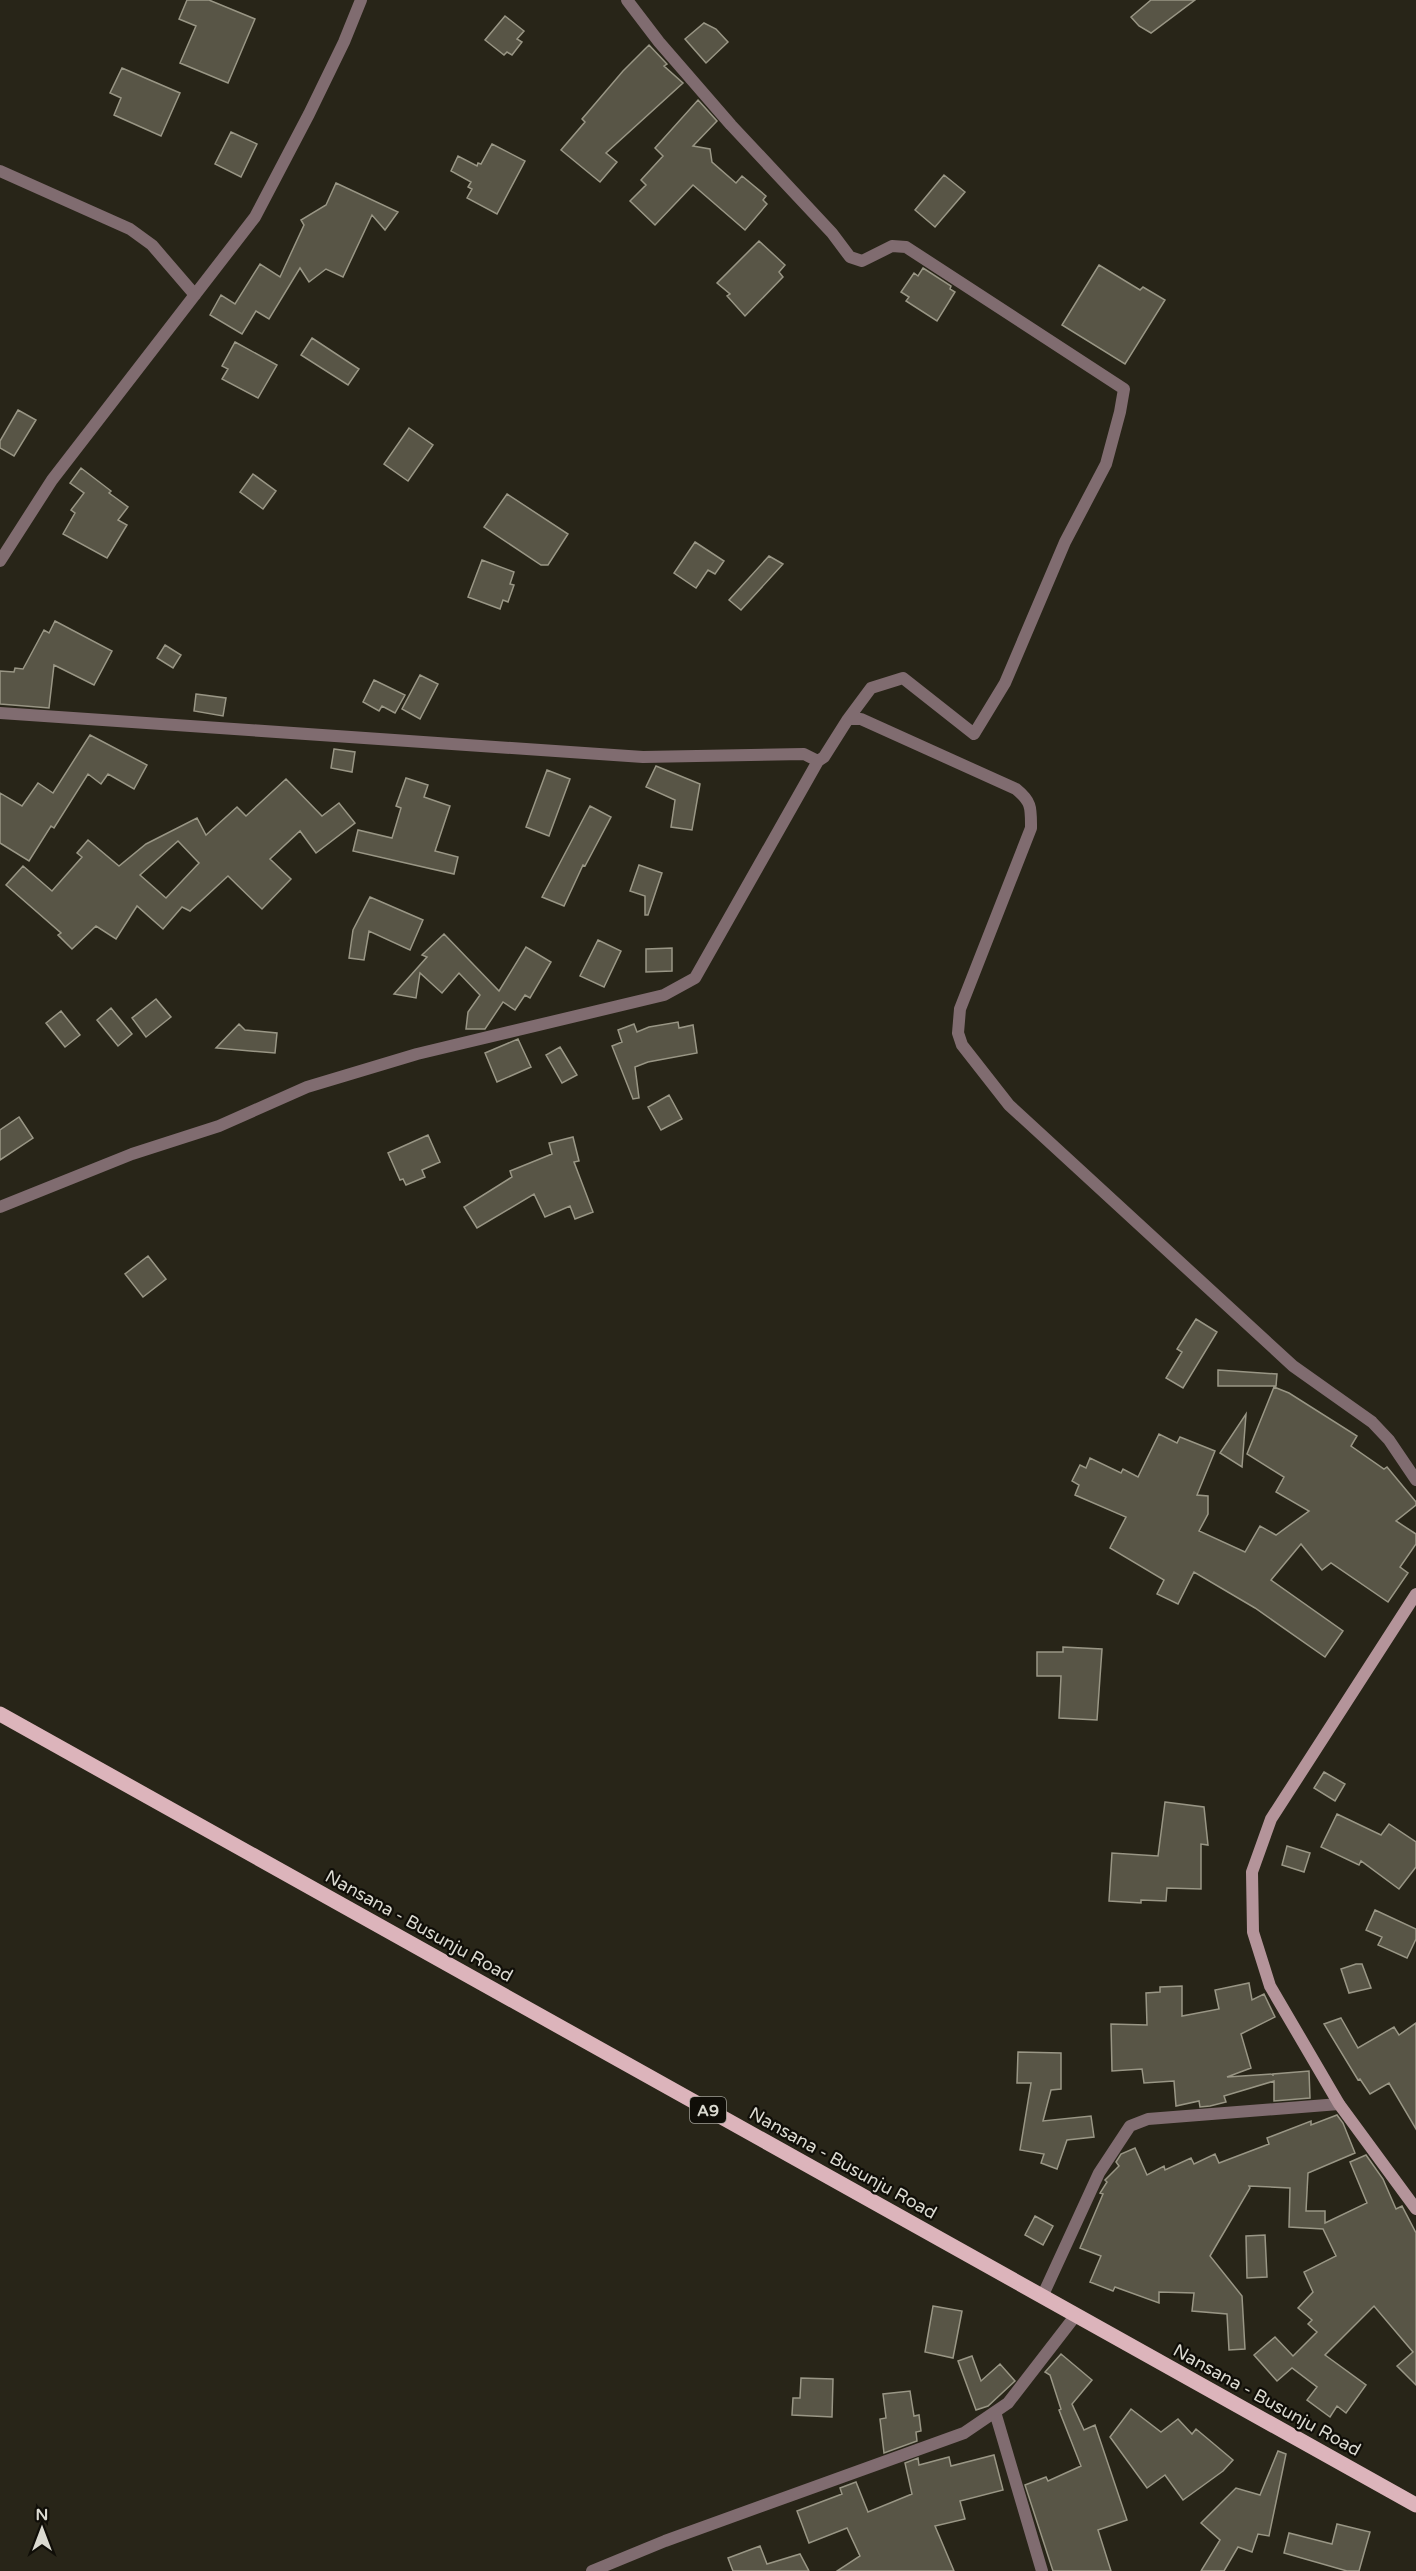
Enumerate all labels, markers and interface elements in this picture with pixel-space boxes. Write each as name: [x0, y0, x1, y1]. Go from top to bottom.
street label: Nansana - Busunju Road: [321, 1865, 517, 1987]
road number: A9: [690, 2097, 726, 2123]
street label: Nansana - Busunju Road: [745, 2102, 941, 2224]
street label: Nansana - Busunju Road: [1169, 2339, 1365, 2461]
north arrow: [12, 2499, 72, 2559]
text: N: [36, 2505, 48, 2525]

